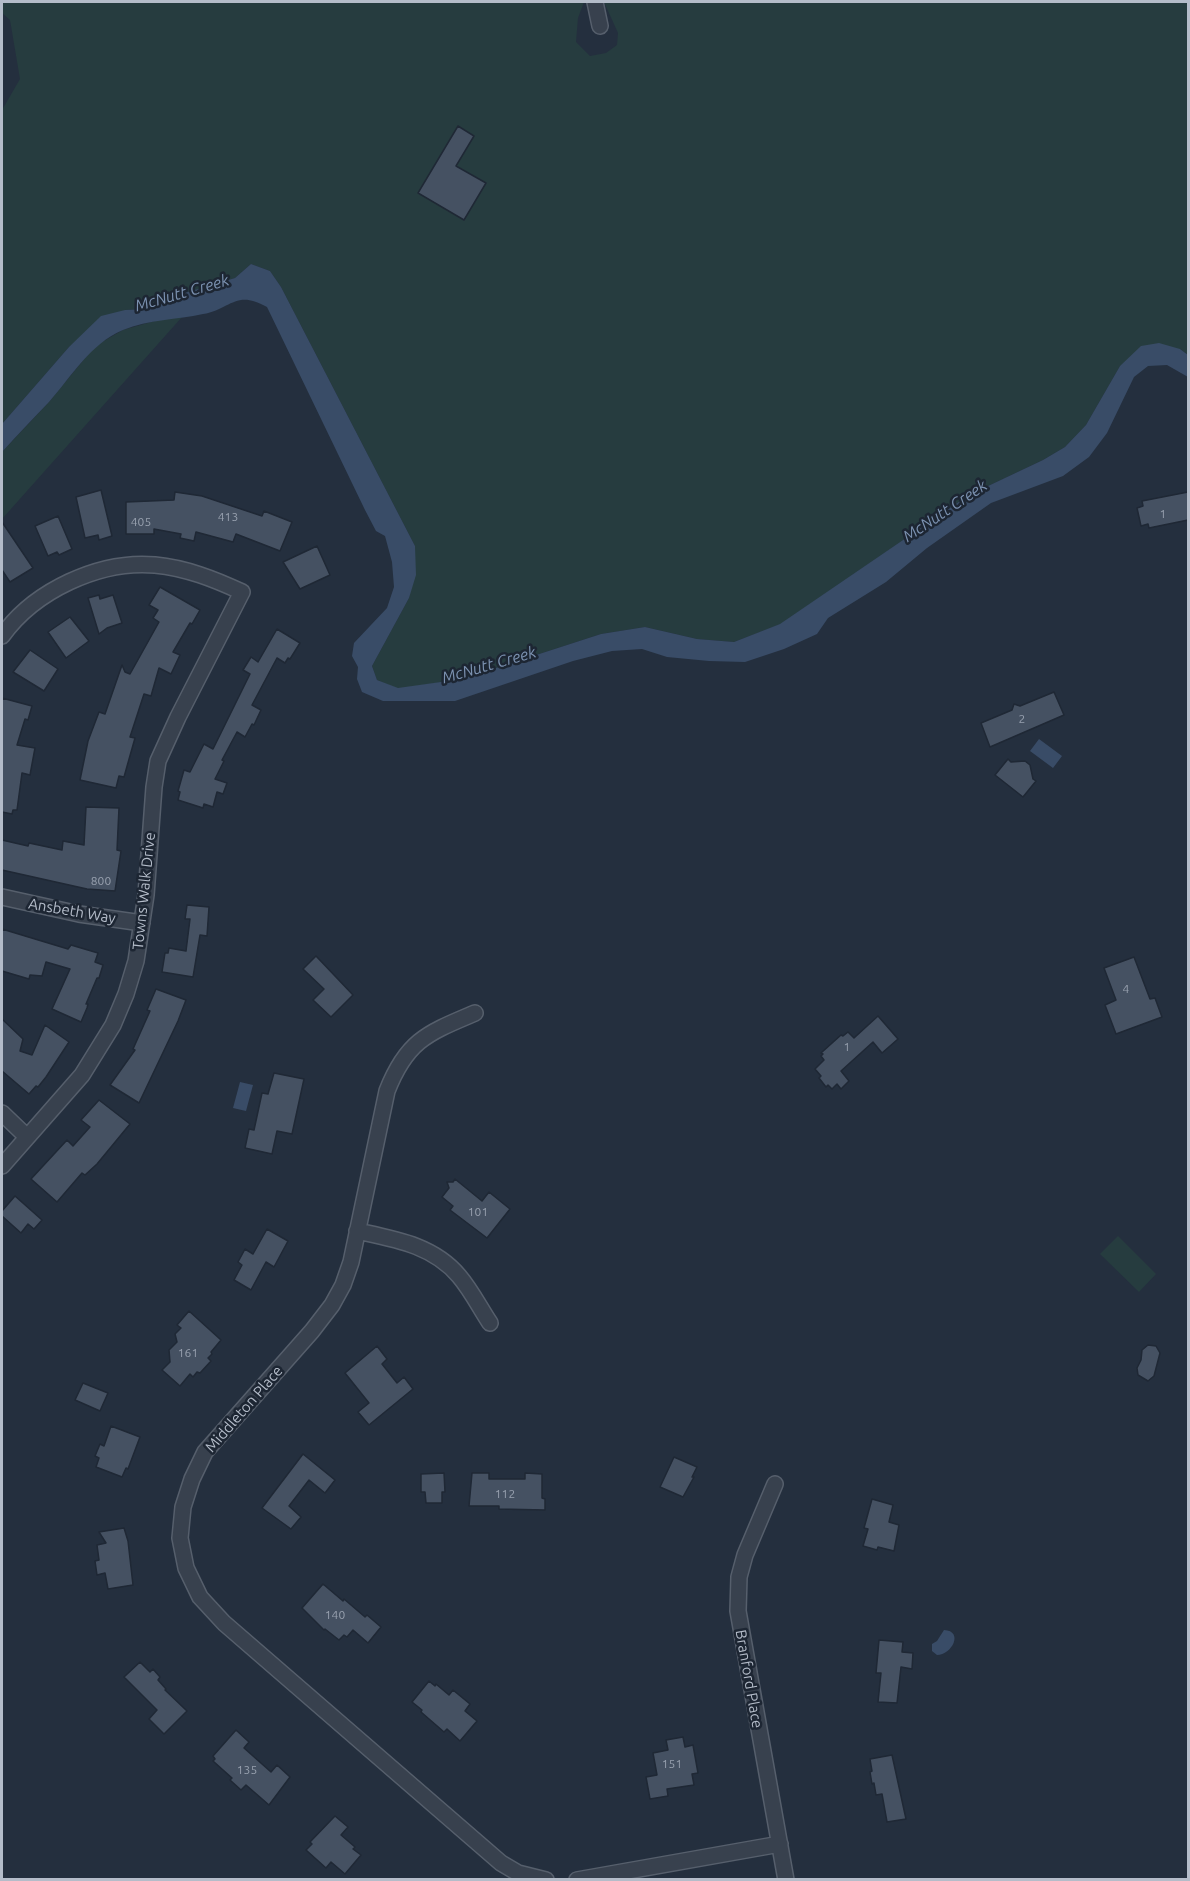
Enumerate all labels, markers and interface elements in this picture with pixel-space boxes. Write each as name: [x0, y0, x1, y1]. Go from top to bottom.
water label: McNutt Creek: [133, 270, 231, 316]
water label: McNutt Creek: [899, 476, 991, 546]
house number: 1: [1160, 507, 1166, 521]
house number: 413: [218, 510, 238, 524]
house number: 405: [131, 515, 151, 529]
water label: McNutt Creek: [440, 642, 538, 688]
house number: 2: [1019, 712, 1025, 726]
street label: Towns Walk Drive: [129, 831, 159, 951]
house number: 800: [91, 874, 111, 888]
street label: Ansbeth Way: [27, 894, 117, 928]
house number: 4: [1123, 982, 1129, 996]
house number: 1: [844, 1040, 850, 1054]
house number: 101: [468, 1205, 488, 1219]
house number: 161: [178, 1346, 198, 1360]
street label: Middleton Place: [201, 1362, 287, 1456]
house number: 112: [495, 1487, 515, 1501]
house number: 140: [325, 1608, 345, 1622]
street label: Branford Place: [731, 1628, 767, 1730]
house number: 151: [662, 1757, 682, 1771]
house number: 135: [237, 1763, 257, 1777]

